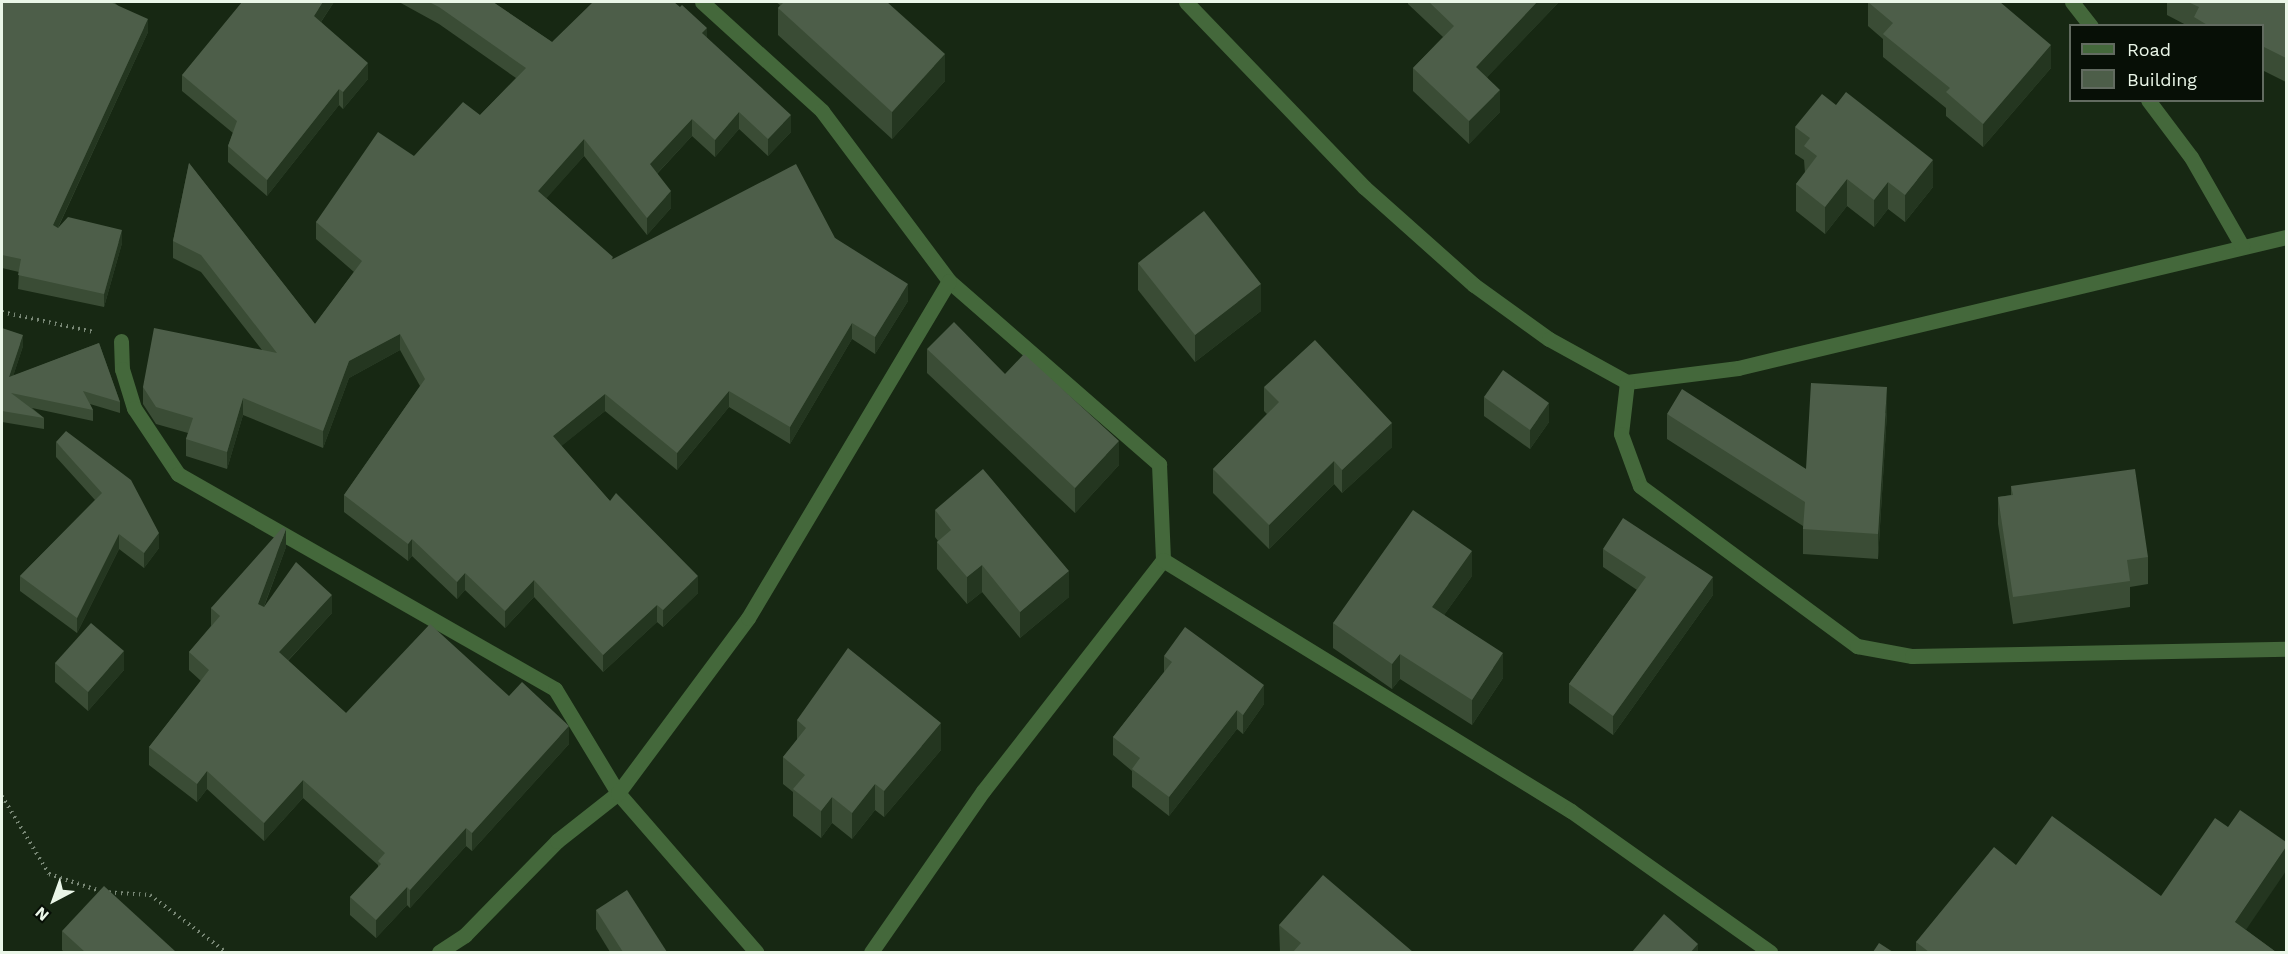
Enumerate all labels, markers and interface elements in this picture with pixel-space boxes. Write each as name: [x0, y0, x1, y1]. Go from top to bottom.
legend: [2069, 24, 2264, 102]
text: Road: [2127, 39, 2171, 60]
text: Building: [2127, 69, 2197, 90]
north arrow: [24, 870, 84, 930]
text: N: [31, 903, 53, 925]

